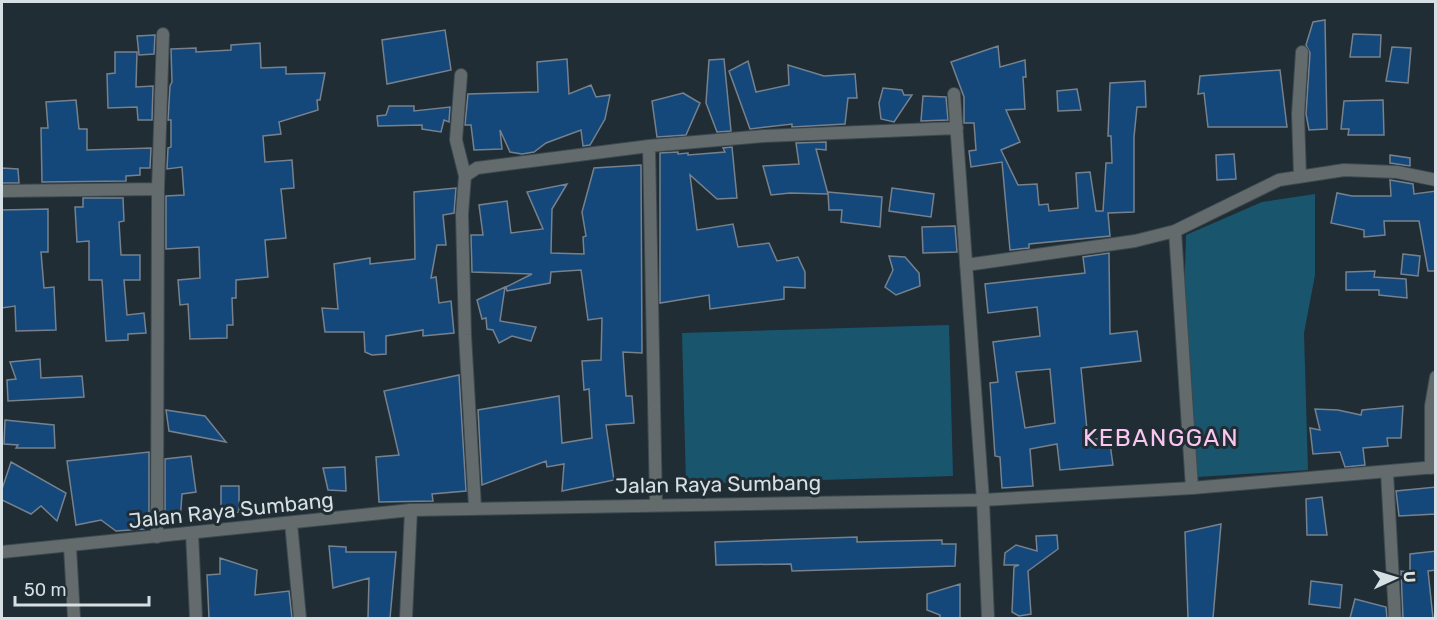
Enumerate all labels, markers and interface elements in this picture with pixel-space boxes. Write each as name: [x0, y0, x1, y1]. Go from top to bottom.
district label: KEBANGGAN: [1083, 424, 1239, 452]
street label: Jalan Raya Sumbang: [615, 470, 821, 498]
street label: Jalan Raya Sumbang: [127, 487, 335, 533]
north arrow: [1365, 548, 1425, 608]
scale bar: [15, 569, 148, 607]
text: U: [1400, 571, 1419, 583]
text: 50 m: [24, 579, 67, 601]

